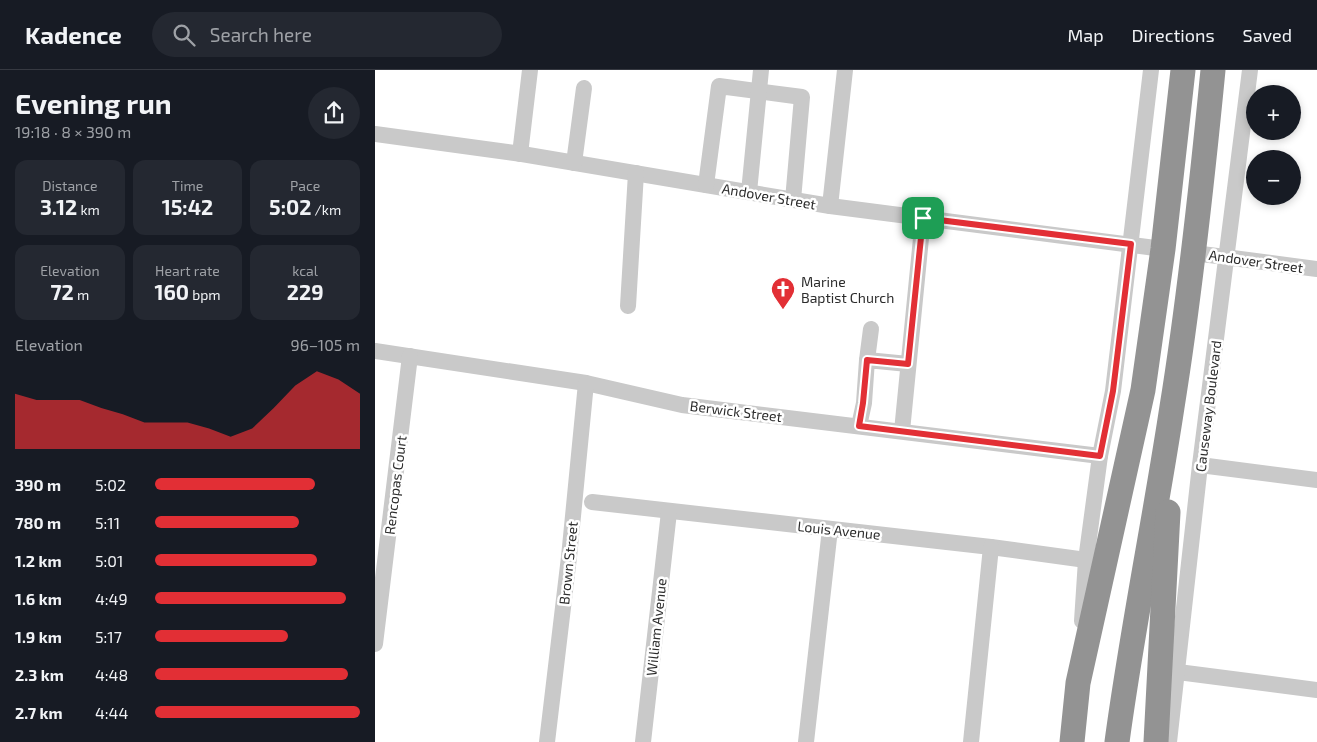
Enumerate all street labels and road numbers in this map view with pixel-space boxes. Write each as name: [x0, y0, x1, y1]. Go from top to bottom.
street label: Andover Street: [721, 179, 817, 213]
street label: Andover Street: [1208, 246, 1304, 276]
street label: Causeway Boulevard: [1191, 339, 1225, 473]
street label: Berwick Street: [689, 397, 783, 425]
street label: Rencopas Court: [380, 434, 410, 536]
street label: Louis Avenue: [797, 517, 881, 543]
street label: Brown Street: [555, 520, 581, 606]
street label: William Avenue: [642, 577, 670, 677]

